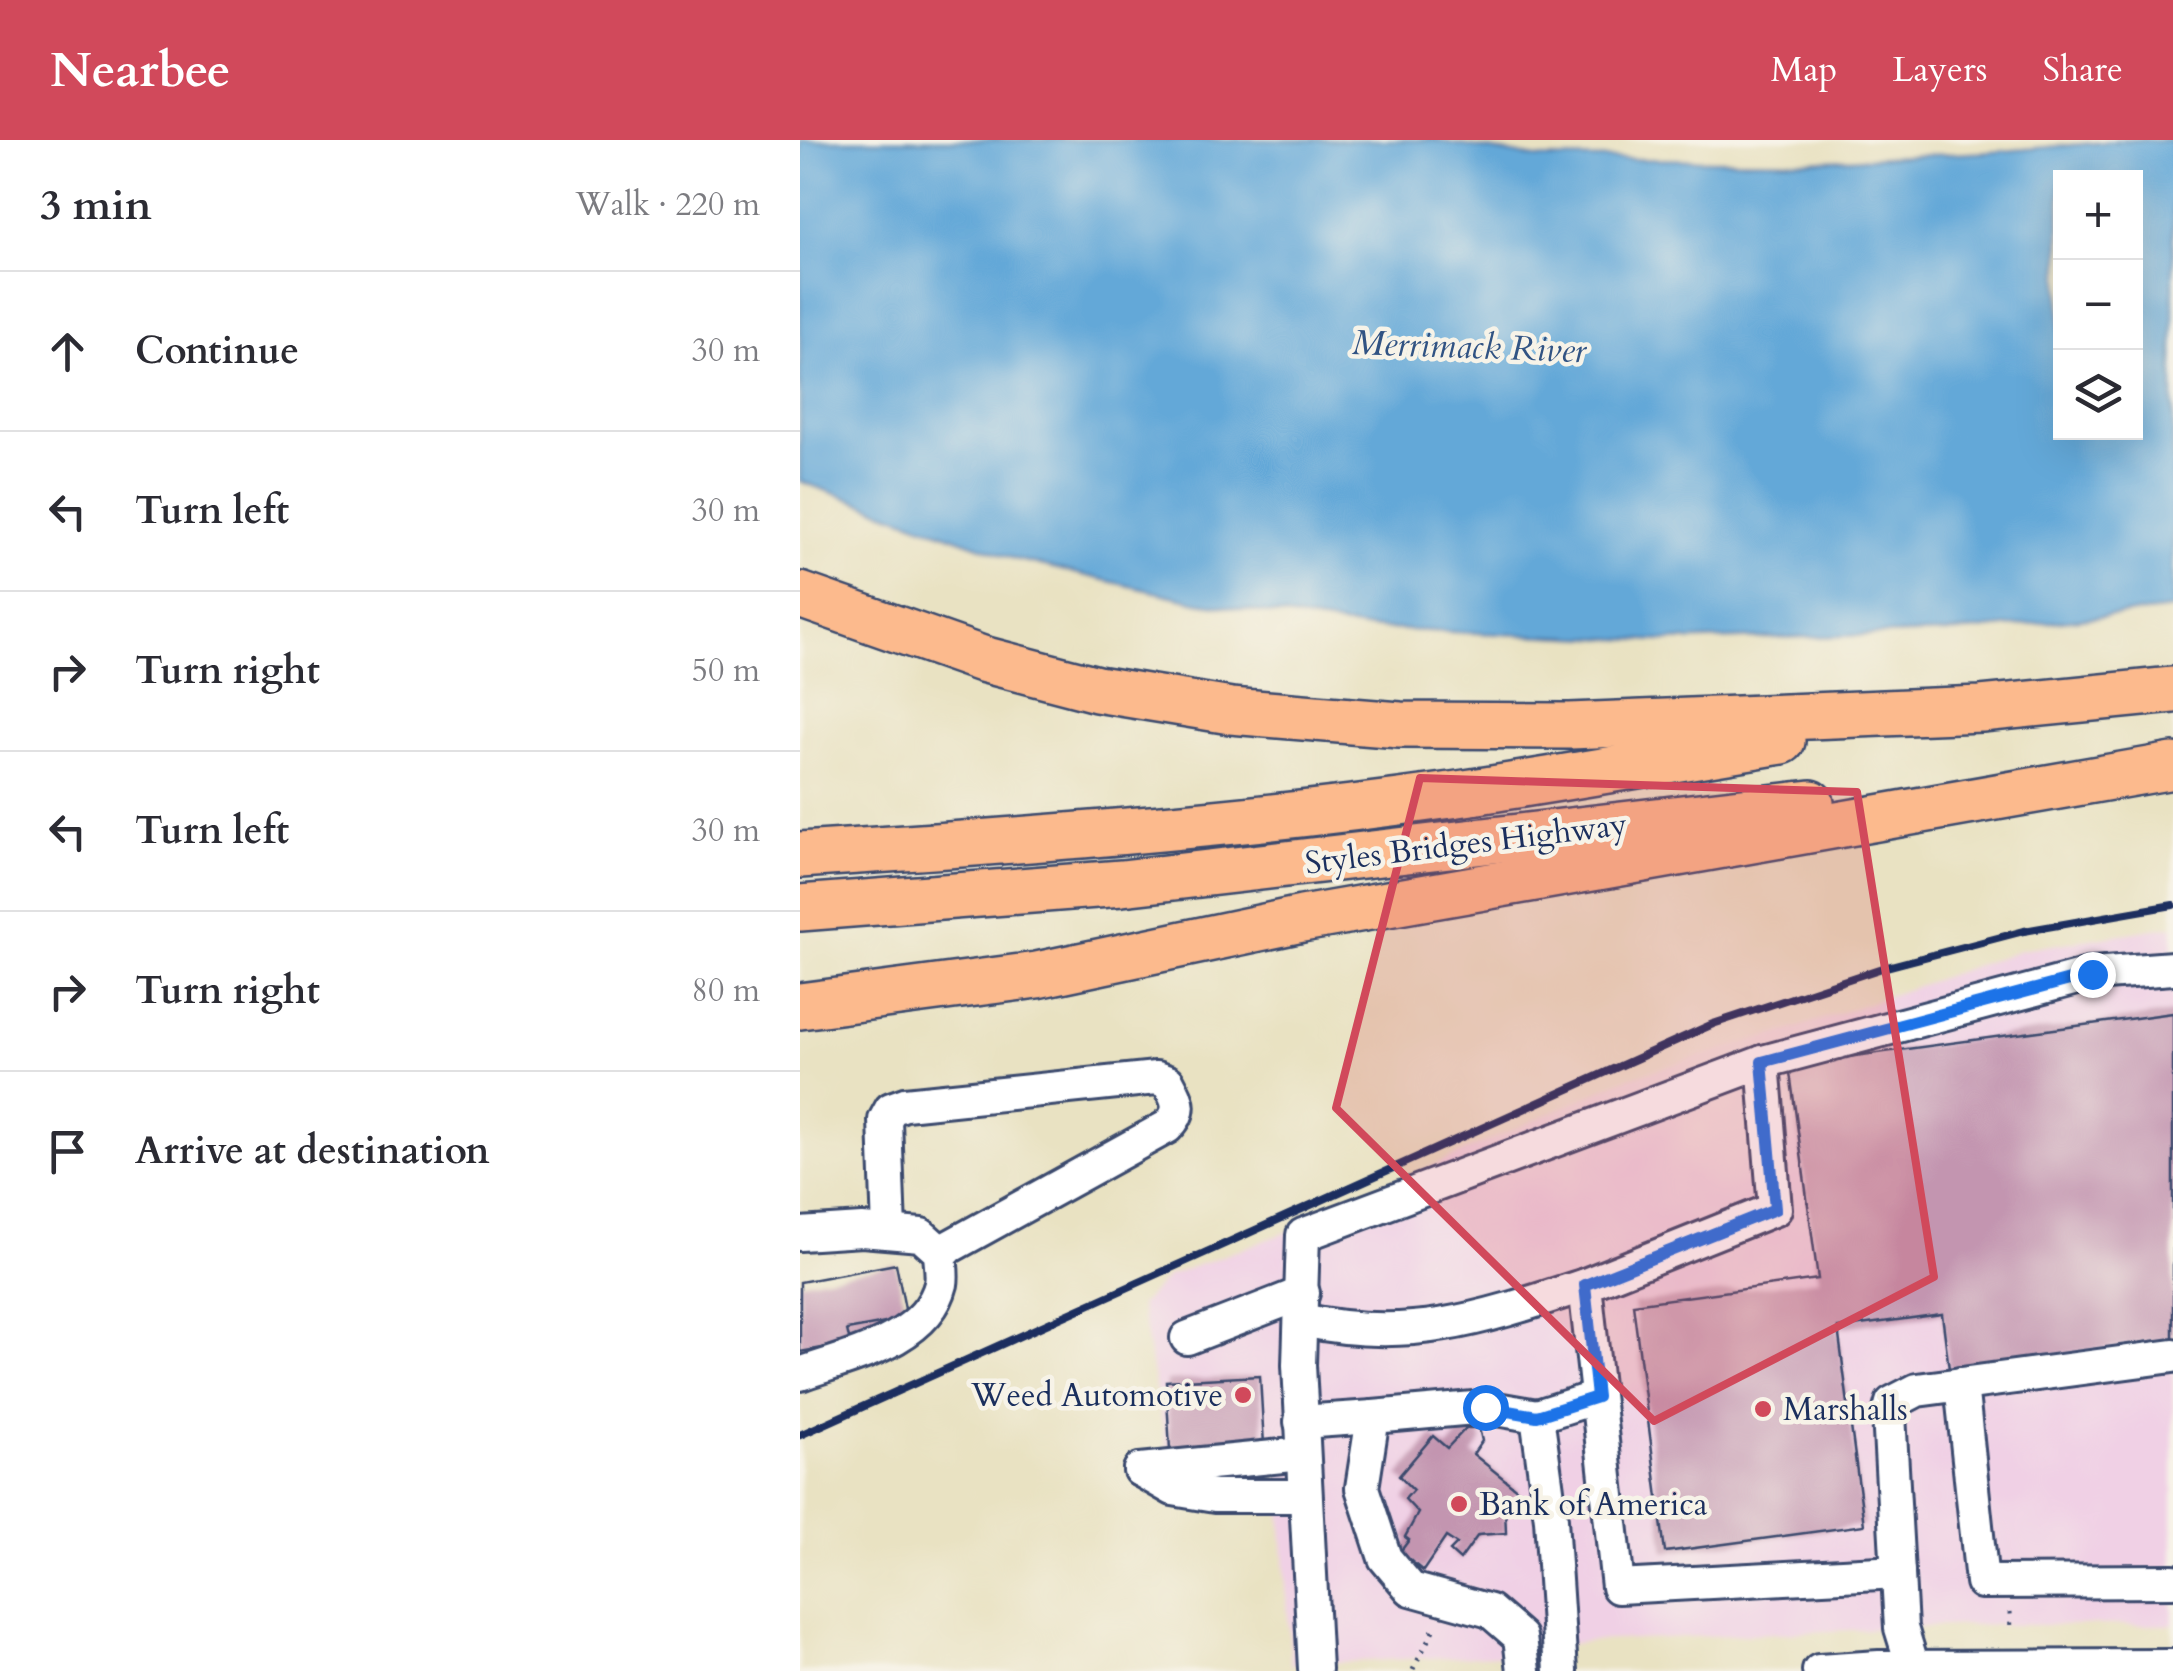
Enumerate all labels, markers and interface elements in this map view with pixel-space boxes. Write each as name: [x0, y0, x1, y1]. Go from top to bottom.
text: Nearbee: [50, 38, 231, 103]
text: Map: [1771, 46, 1837, 94]
text: Layers: [1892, 46, 1987, 94]
text: Share: [2042, 46, 2123, 94]
map controls: [2053, 170, 2143, 440]
button: +: [2053, 170, 2143, 260]
text: 3 min: [40, 177, 152, 234]
text: Walk · 220 m: [575, 183, 760, 227]
button: −: [2053, 260, 2143, 350]
water label: Merrimack River: [1351, 319, 1589, 375]
icon: ahead: [40, 324, 95, 379]
text: Continue: [135, 325, 299, 377]
text: 30 m: [692, 329, 760, 373]
button: layers: [2053, 350, 2143, 440]
icon: left: [40, 484, 95, 539]
text: Turn left: [135, 485, 289, 537]
text: 30 m: [692, 489, 760, 533]
icon: right: [40, 644, 95, 699]
text: Turn right: [135, 645, 320, 697]
text: 50 m: [692, 649, 760, 693]
street label: Styles Bridges Highway: [1303, 802, 1630, 886]
icon: left: [40, 804, 95, 859]
text: Turn left: [135, 805, 289, 857]
text: 30 m: [692, 809, 760, 853]
route end: [2070, 952, 2116, 998]
icon: right: [40, 964, 95, 1019]
text: Turn right: [135, 965, 320, 1017]
text: 80 m: [692, 969, 760, 1013]
icon: arrive: [40, 1124, 95, 1179]
text: Arrive at destination: [135, 1125, 490, 1177]
place label: Weed Automotive: [970, 1374, 1223, 1418]
marker: Weed Automotive: [1232, 1384, 1254, 1406]
route start: [1463, 1385, 1509, 1431]
place label: Marshalls: [1783, 1388, 1908, 1432]
marker: Marshalls: [1752, 1398, 1774, 1420]
place label: Bank of America: [1479, 1483, 1708, 1527]
marker: Bank of America: [1448, 1493, 1470, 1515]

